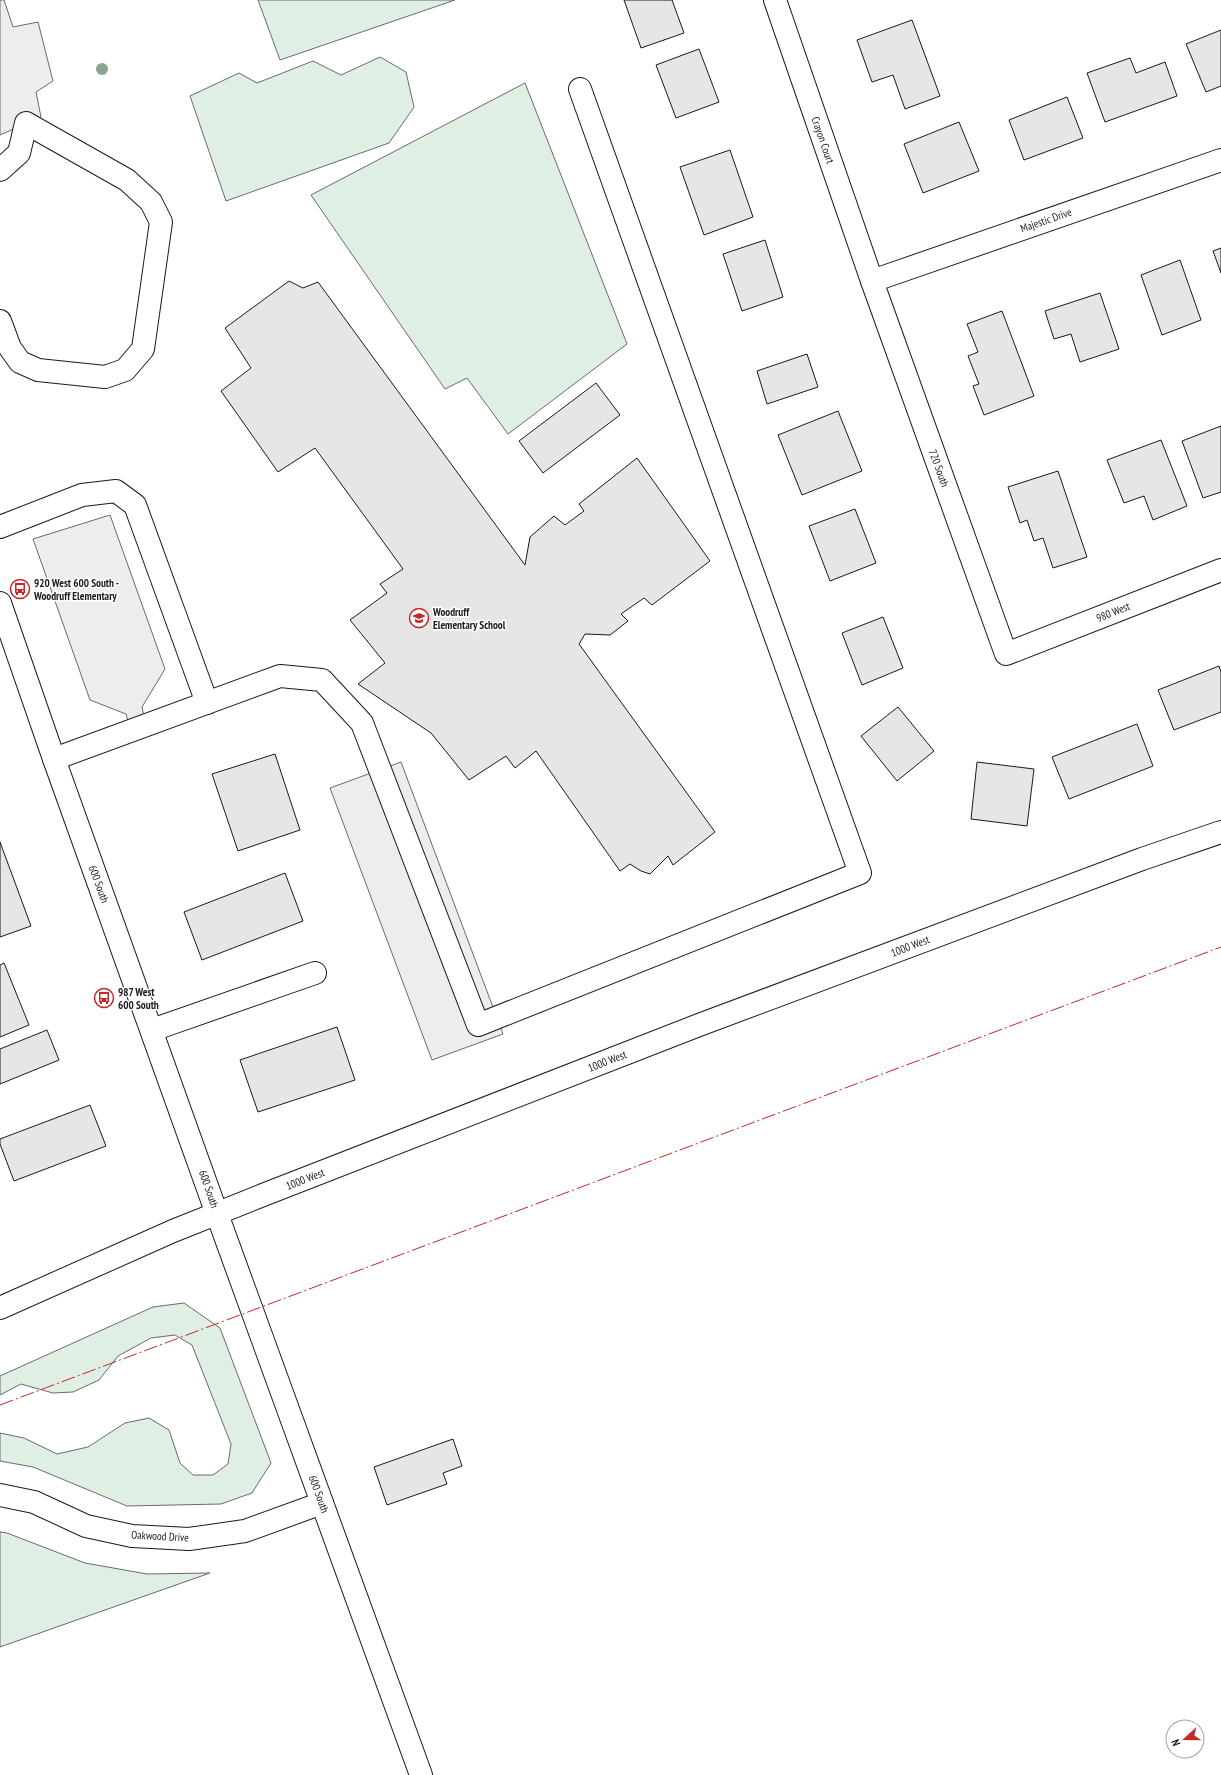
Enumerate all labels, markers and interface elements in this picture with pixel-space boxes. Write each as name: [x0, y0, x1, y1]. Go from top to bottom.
street label: Crayon Court: [808, 115, 838, 165]
street label: Majestic Drive: [1018, 205, 1074, 235]
street label: 720 South: [926, 447, 952, 489]
place label: 920 West 600 South - Woodruff Elementary: [33, 576, 119, 603]
bus stop icon: 920 West 600 South - Woodruff Elementary: [9, 578, 31, 600]
street label: 980 West: [1094, 599, 1132, 625]
place label: Woodruff Elementary School: [432, 605, 506, 632]
school or university icon: Woodruff Elementary School: [408, 607, 430, 629]
street label: 600 South: [86, 863, 112, 905]
street label: 1000 West: [889, 932, 931, 960]
place label: 987 West 600 South: [118, 985, 159, 1012]
bus stop icon: 987 West 600 South: [93, 987, 115, 1009]
street label: 1000 West: [586, 1047, 628, 1075]
street label: 1000 West: [284, 1165, 326, 1193]
street label: 600 South: [196, 1168, 222, 1210]
street label: 600 South: [306, 1473, 332, 1515]
street label: Oakwood Drive: [131, 1528, 190, 1545]
north arrow: [1165, 1719, 1205, 1759]
text: N: [1168, 1737, 1183, 1748]

